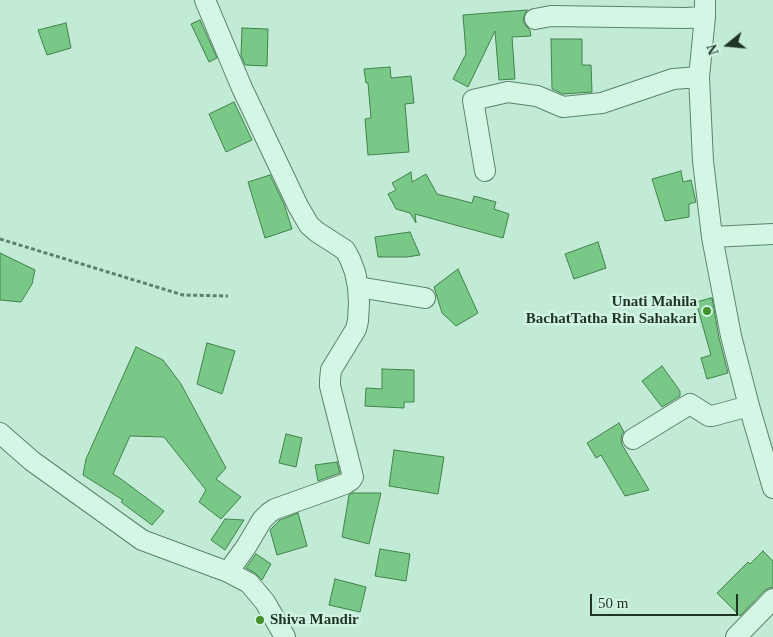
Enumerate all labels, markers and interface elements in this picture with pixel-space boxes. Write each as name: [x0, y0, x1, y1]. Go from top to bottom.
north arrow: [703, 20, 753, 70]
text: N: [705, 42, 722, 57]
place label: Unati Mahila BachatTatha Rin Sahakari: [526, 293, 697, 328]
marker: Unati Mahila BachatTatha Rin Sahakari: [701, 305, 713, 317]
scale bar: [593, 584, 740, 616]
text: 50 m: [598, 595, 628, 611]
place label: Shiva Mandir: [270, 611, 359, 629]
marker: Shiva Mandir: [254, 614, 266, 626]

